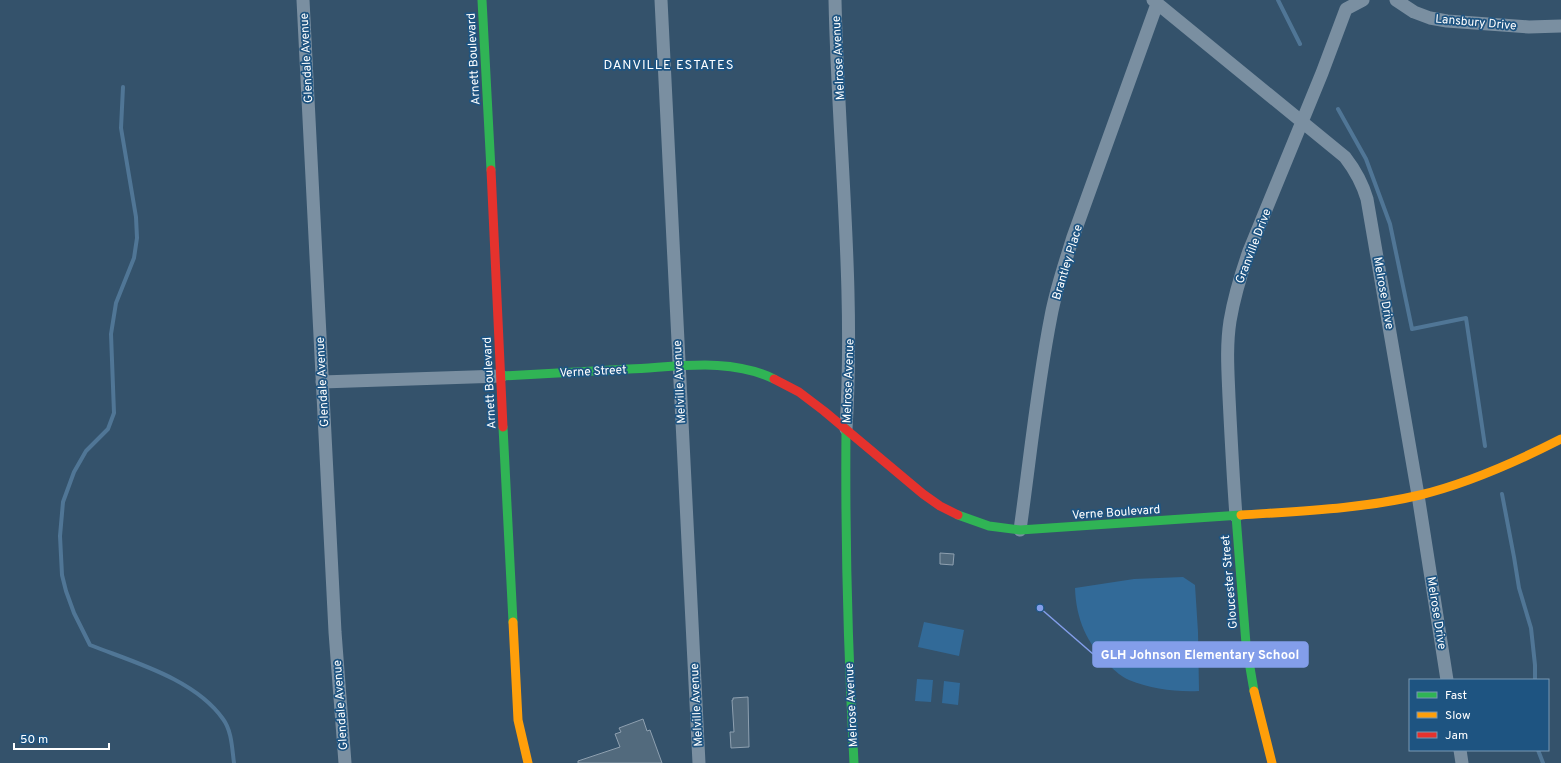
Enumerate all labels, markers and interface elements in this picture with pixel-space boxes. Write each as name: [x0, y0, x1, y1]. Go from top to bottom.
street label: Lansbury Drive: [1435, 11, 1517, 35]
street label: Glendale Avenue: [297, 13, 317, 103]
street label: Arnett Boulevard: [464, 13, 484, 105]
street label: Melrose Avenue: [829, 15, 849, 101]
district label: DANVILLE ESTATES: [603, 58, 735, 74]
street label: Granville Drive: [1232, 207, 1276, 286]
street label: Brantley Place: [1049, 223, 1087, 302]
street label: Melrose Drive: [1369, 256, 1397, 331]
street label: Glendale Avenue: [313, 337, 333, 427]
street label: Arnett Boulevard: [480, 337, 500, 429]
street label: Melrose Avenue: [840, 338, 858, 424]
street label: Melville Avenue: [670, 340, 690, 424]
street label: Verne Street: [559, 362, 627, 382]
street label: Verne Boulevard: [1071, 502, 1161, 524]
street label: Gloucester Street: [1218, 534, 1242, 630]
street label: Melrose Drive: [1422, 576, 1450, 651]
callout: GLH Johnson Elementary School: [1093, 642, 1308, 667]
text: GLH Johnson Elementary School: [1101, 648, 1299, 664]
street label: Glendale Avenue: [330, 659, 352, 750]
street label: Melrose Avenue: [842, 662, 862, 748]
street label: Melville Avenue: [687, 663, 707, 747]
legend: [1409, 679, 1549, 751]
text: Fast: [1445, 688, 1467, 704]
text: Slow: [1445, 708, 1471, 724]
scale bar: [14, 725, 109, 751]
text: Jam: [1445, 728, 1468, 744]
text: 50 m: [20, 732, 48, 748]

